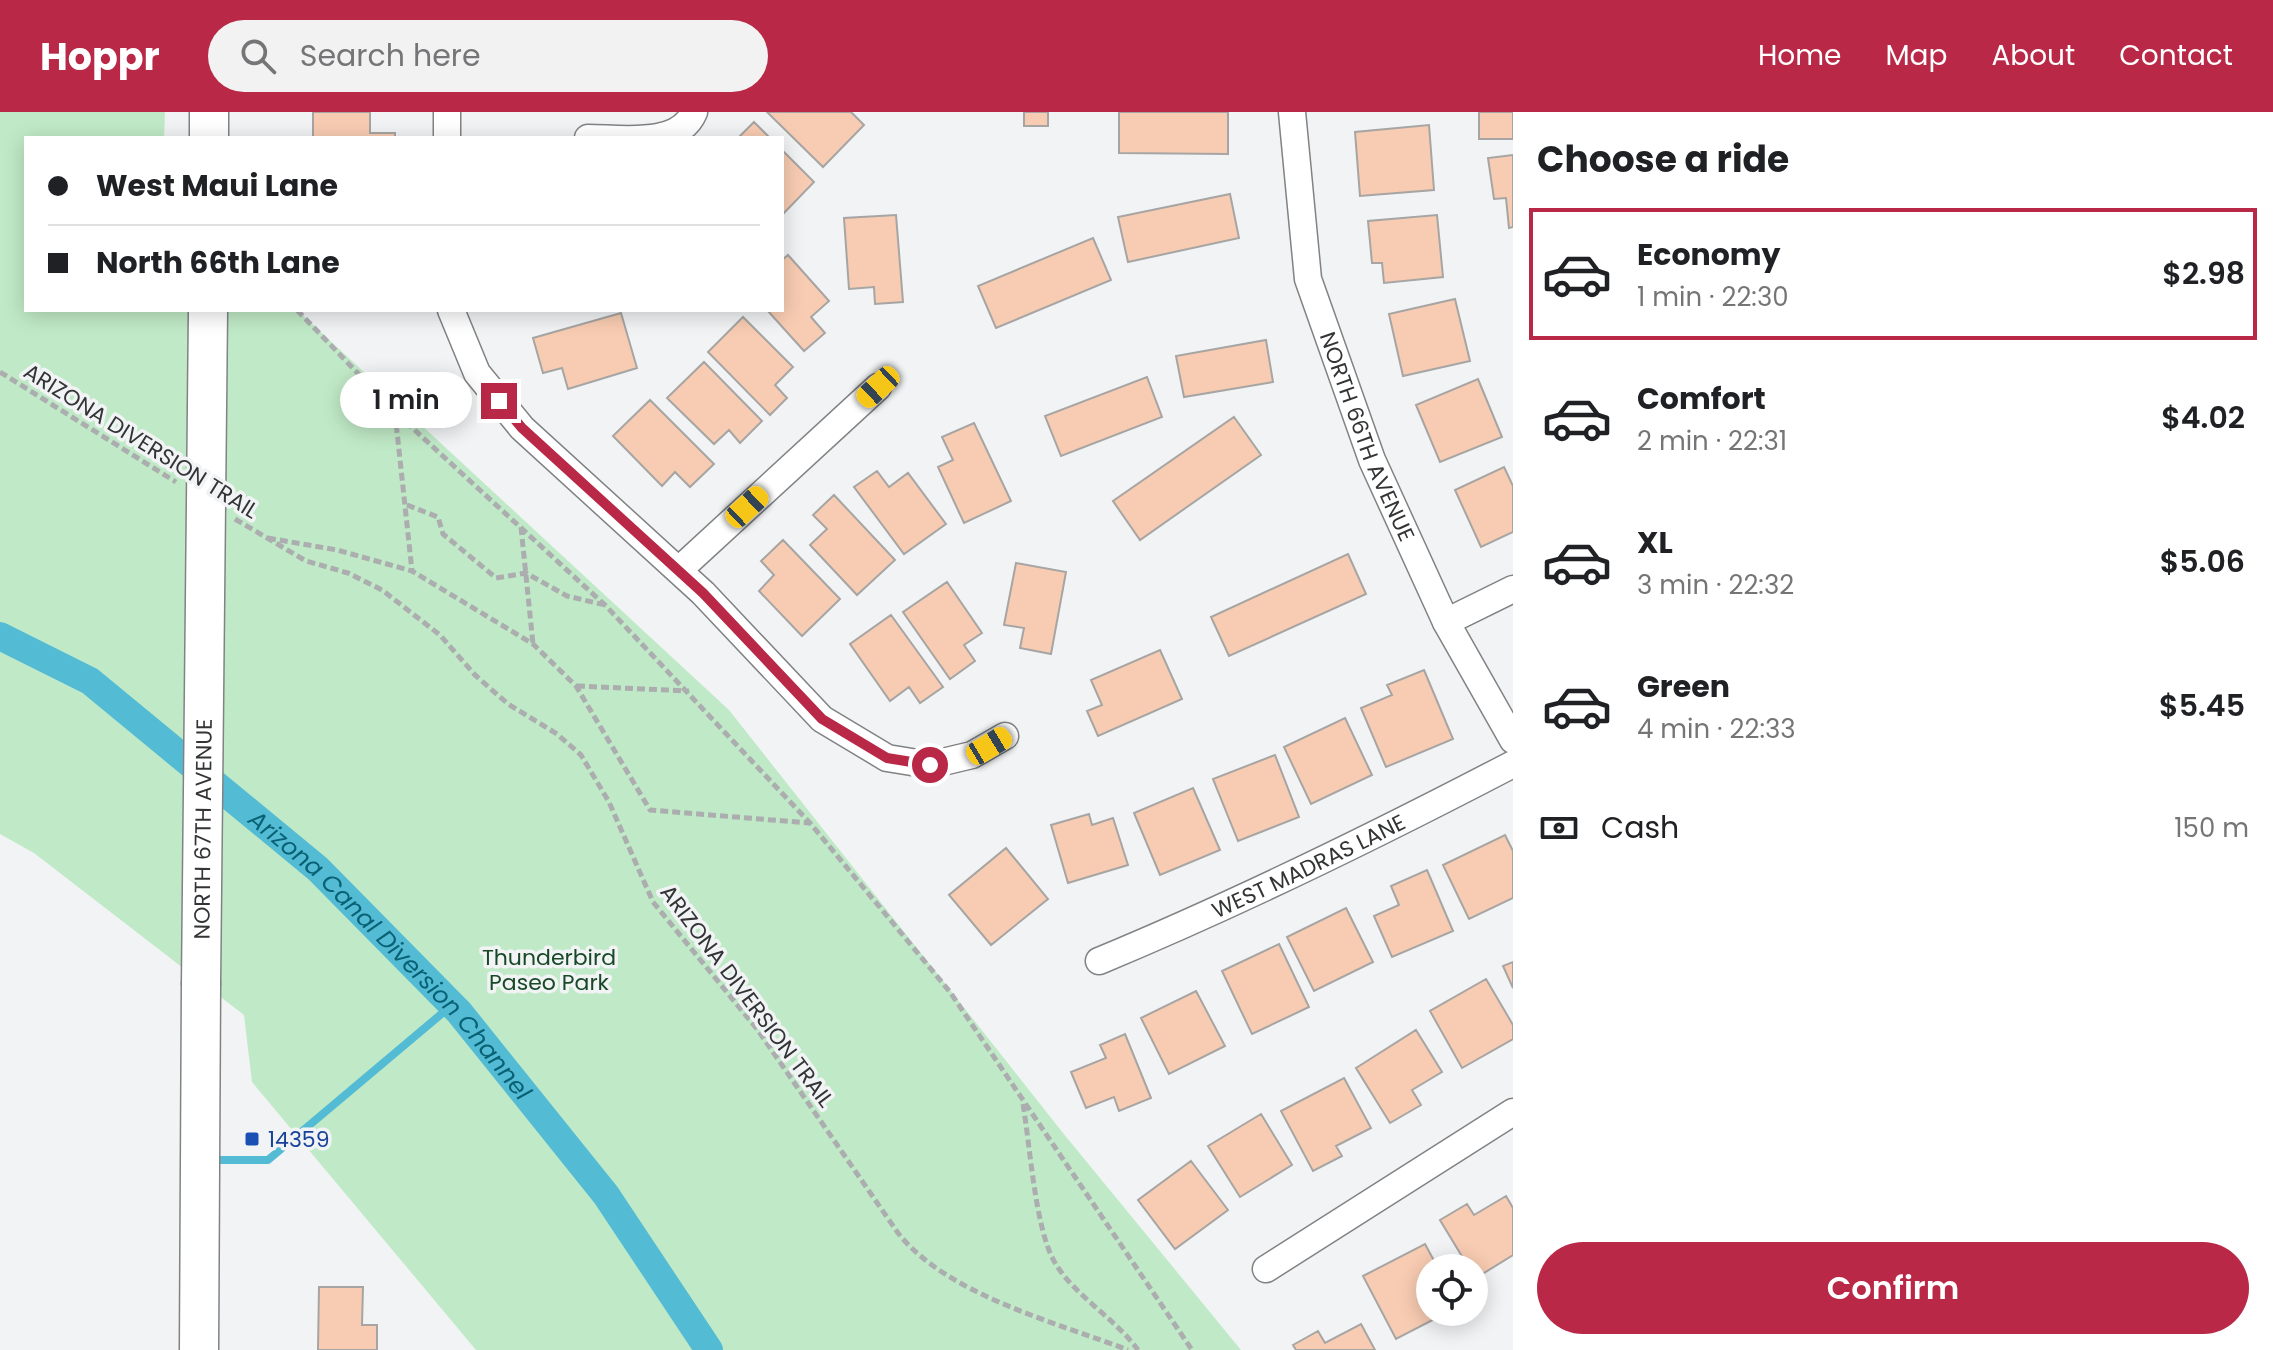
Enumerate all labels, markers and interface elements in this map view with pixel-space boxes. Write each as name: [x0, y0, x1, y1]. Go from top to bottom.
search box: [208, 20, 768, 92]
text: Hoppr: [40, 30, 160, 83]
icon: search: [236, 34, 280, 78]
text: Search here: [300, 34, 481, 77]
text: Home: [1758, 36, 1841, 75]
text: Map: [1885, 36, 1947, 75]
text: About: [1991, 36, 2075, 75]
text: Contact: [2119, 36, 2233, 75]
text: Choose a ride: [1537, 134, 1789, 185]
text: West Maui Lane: [96, 164, 338, 207]
text: Economy: [1637, 233, 1781, 276]
icon: car: [1541, 238, 1613, 310]
text: North 66th Lane: [96, 241, 340, 284]
text: $2.98: [2162, 252, 2245, 295]
text: 1 min · 22:30: [1637, 279, 1789, 315]
street label: NORTH 66TH AVENUE: [1312, 327, 1423, 546]
street label: ARIZONA DIVERSION TRAIL: [18, 356, 265, 526]
car: [852, 362, 904, 412]
callout: 1 min: [339, 373, 471, 429]
text: Comfort: [1637, 377, 1766, 420]
text: 1 min: [372, 382, 440, 418]
icon: car: [1541, 382, 1613, 454]
route end: [481, 383, 517, 419]
text: $4.02: [2161, 396, 2245, 439]
text: 2 min · 22:31: [1637, 423, 1787, 459]
car: [721, 482, 773, 532]
text: XL: [1637, 521, 1673, 564]
icon: car: [1541, 526, 1613, 598]
text: $5.06: [2160, 540, 2245, 583]
text: 3 min · 22:32: [1637, 567, 1794, 603]
text: Green: [1637, 665, 1730, 708]
icon: car: [1541, 670, 1613, 742]
text: $5.45: [2159, 684, 2245, 727]
text: 4 min · 22:33: [1637, 711, 1796, 747]
street label: NORTH 67TH AVENUE: [186, 718, 219, 940]
car: [962, 723, 1016, 769]
route start: [912, 747, 948, 783]
water label: Arizona Canal Diversion Channel: [241, 802, 540, 1107]
street label: WEST MADRAS LANE: [1207, 806, 1410, 925]
icon: cash: [1537, 806, 1581, 850]
text: Cash: [1601, 806, 1679, 849]
text: 150 m: [2174, 810, 2249, 846]
street label: ARIZONA DIVERSION TRAIL: [653, 878, 841, 1114]
park label: Thunderbird Paseo Park: [482, 942, 616, 998]
place label: 14359: [268, 1124, 330, 1155]
marker: 14359: [243, 1130, 261, 1148]
button: Confirm: [1537, 1242, 2249, 1334]
map controls: [1416, 1254, 1488, 1326]
button: locate: [1416, 1254, 1488, 1326]

